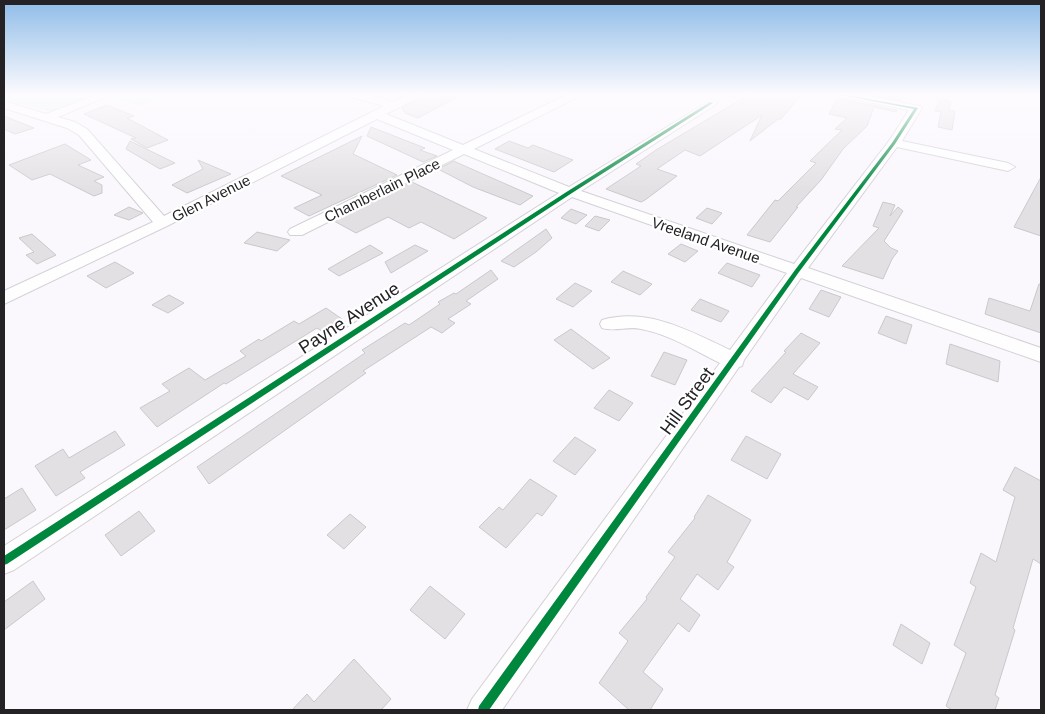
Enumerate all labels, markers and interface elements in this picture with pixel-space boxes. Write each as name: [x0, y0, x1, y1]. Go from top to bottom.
street label: Chamberlain Place: [321, 155, 443, 225]
street label: Glen Avenue: [169, 171, 253, 225]
street label: Vreeland Avenue: [650, 213, 762, 267]
street label: Payne Avenue: [295, 278, 403, 358]
street label: Hill Street: [656, 364, 718, 438]

